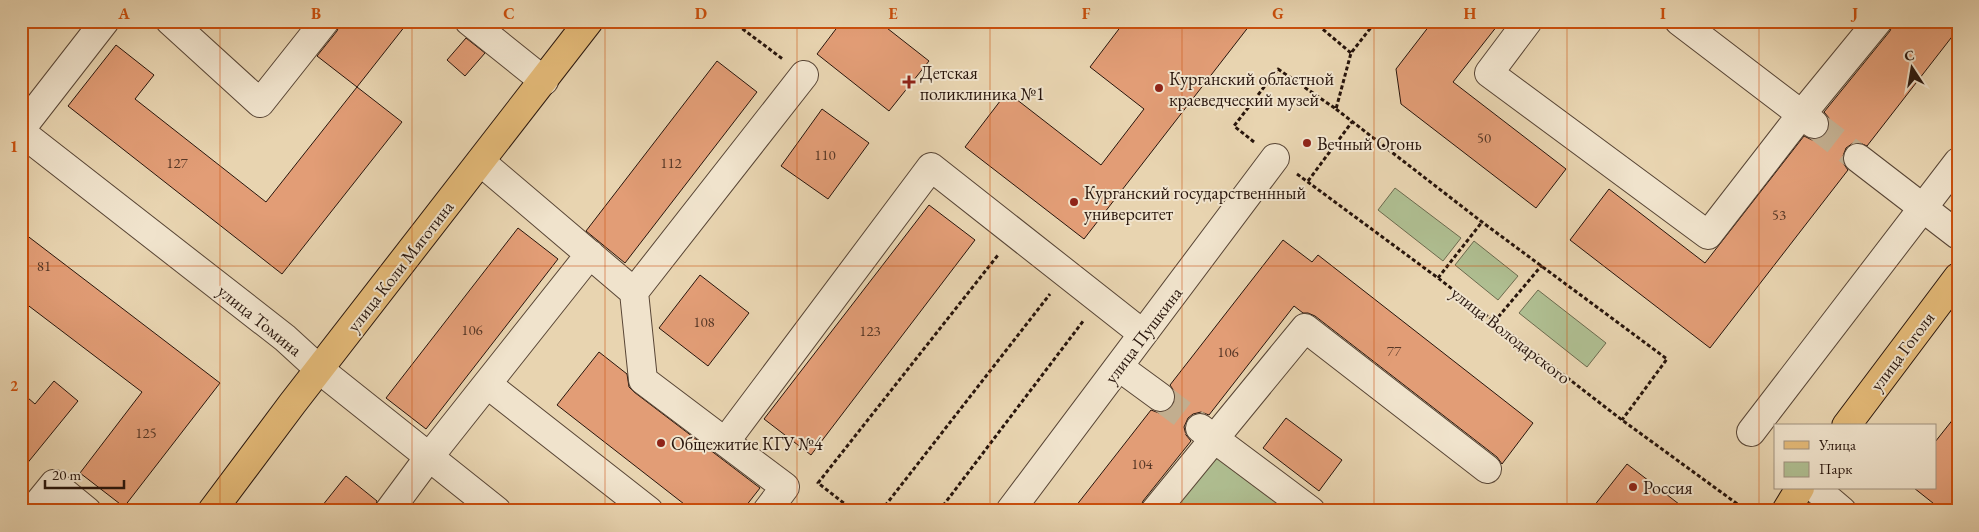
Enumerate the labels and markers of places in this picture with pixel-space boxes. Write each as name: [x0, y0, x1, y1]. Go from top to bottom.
place label: Детская поликлиника №1: [920, 61, 1045, 105]
place label: Курганский областной краеведческий музей: [1169, 67, 1334, 111]
marker: Детская поликлиника №1: [902, 75, 916, 89]
marker: Курганский областной краеведческий музей: [1153, 82, 1165, 94]
place label: Вечный Огонь: [1317, 132, 1422, 155]
marker: Вечный Огонь: [1301, 137, 1313, 149]
place label: Курганский государственнный университет: [1084, 181, 1306, 225]
marker: Курганский государственнный университет: [1068, 196, 1080, 208]
place label: Общежитие КГУ №4: [671, 432, 823, 455]
marker: Общежитие КГУ №4: [655, 437, 667, 449]
place label: Россия: [1643, 476, 1693, 499]
marker: Россия: [1627, 481, 1639, 493]

